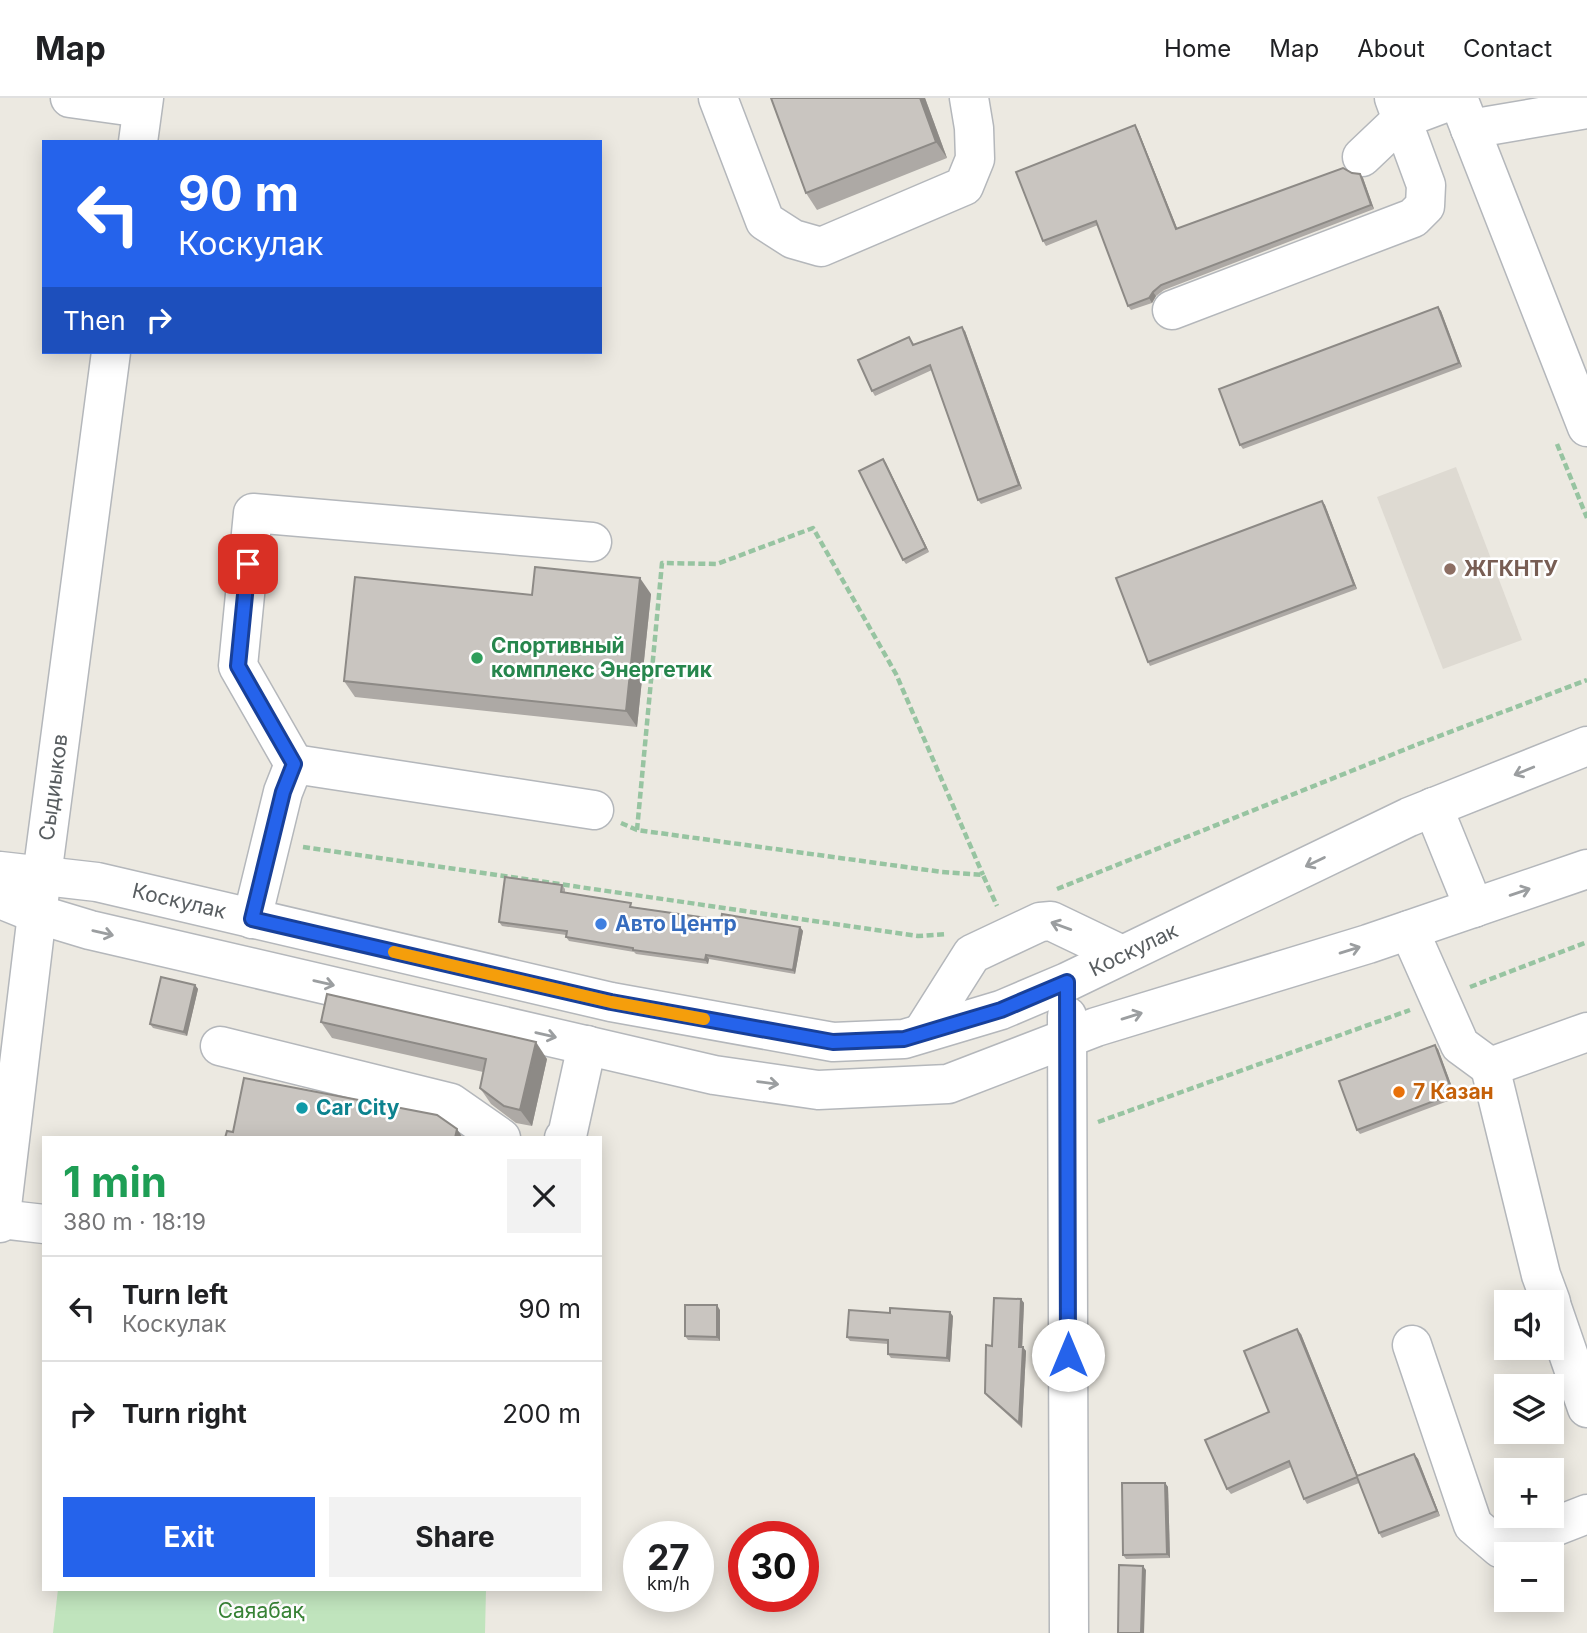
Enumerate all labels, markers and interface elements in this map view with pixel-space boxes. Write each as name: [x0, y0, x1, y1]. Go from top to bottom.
text: Map: [35, 28, 106, 68]
text: Home: [1164, 34, 1231, 63]
text: Map: [1269, 34, 1319, 63]
text: About: [1357, 34, 1425, 63]
text: Contact: [1463, 34, 1552, 63]
text: 90 m: [178, 164, 299, 223]
icon: left: [63, 168, 154, 259]
text: Коскулак: [178, 224, 323, 263]
icon: right: [140, 301, 178, 339]
text: Then: [63, 305, 126, 336]
pin: [218, 534, 278, 594]
icon: arrive: [229, 545, 267, 583]
place label: ЖГКНТУ: [1464, 556, 1558, 581]
marker: ЖГКНТУ: [1442, 561, 1458, 577]
place label: Спортивный комплекс Энергетик: [491, 633, 713, 682]
marker: Спортивный комплекс Энергетик: [469, 650, 485, 666]
street label: Сыдиыков: [34, 732, 73, 842]
one-way arrow: [1513, 766, 1535, 779]
one-way arrow: [1305, 856, 1326, 869]
street label: Коскулак: [130, 878, 229, 924]
one-way arrow: [1508, 885, 1530, 897]
place label: Авто Центр: [615, 911, 737, 936]
marker: Авто Центр: [593, 916, 609, 932]
street label: Коскулак: [1085, 917, 1182, 981]
one-way arrow: [1050, 918, 1072, 931]
one-way arrow: [91, 927, 113, 940]
one-way arrow: [1338, 942, 1360, 955]
one-way arrow: [312, 977, 335, 991]
one-way arrow: [1121, 1009, 1143, 1022]
one-way arrow: [534, 1029, 557, 1042]
one-way arrow: [756, 1077, 779, 1090]
place label: 7 Казан: [1413, 1079, 1494, 1104]
marker: 7 Казан: [1391, 1084, 1407, 1100]
place label: Car City: [316, 1095, 400, 1120]
marker: Car City: [294, 1100, 310, 1116]
text: 1 min: [63, 1156, 167, 1207]
button: close: [507, 1159, 581, 1233]
text: 380 m · 18:19: [63, 1208, 206, 1236]
text: Turn left: [122, 1279, 228, 1310]
icon: left: [63, 1290, 101, 1328]
map controls: [1494, 1290, 1564, 1612]
button: sound: [1494, 1290, 1564, 1360]
text: 90 m: [518, 1293, 581, 1324]
text: Коскулак: [122, 1310, 226, 1338]
position arrow: [1031, 1318, 1105, 1392]
button: layers: [1494, 1374, 1564, 1444]
icon: right: [63, 1395, 101, 1433]
text: Turn right: [122, 1398, 247, 1429]
text: 200 m: [502, 1398, 581, 1429]
button: +: [1494, 1458, 1564, 1528]
button: Exit: [63, 1497, 315, 1577]
button: Share: [329, 1497, 581, 1577]
speed limit sign: 30: [728, 1521, 819, 1612]
text: 27: [647, 1536, 690, 1578]
button: −: [1494, 1542, 1564, 1612]
text: km/h: [647, 1573, 690, 1594]
park label: Саяабақ: [218, 1598, 304, 1623]

